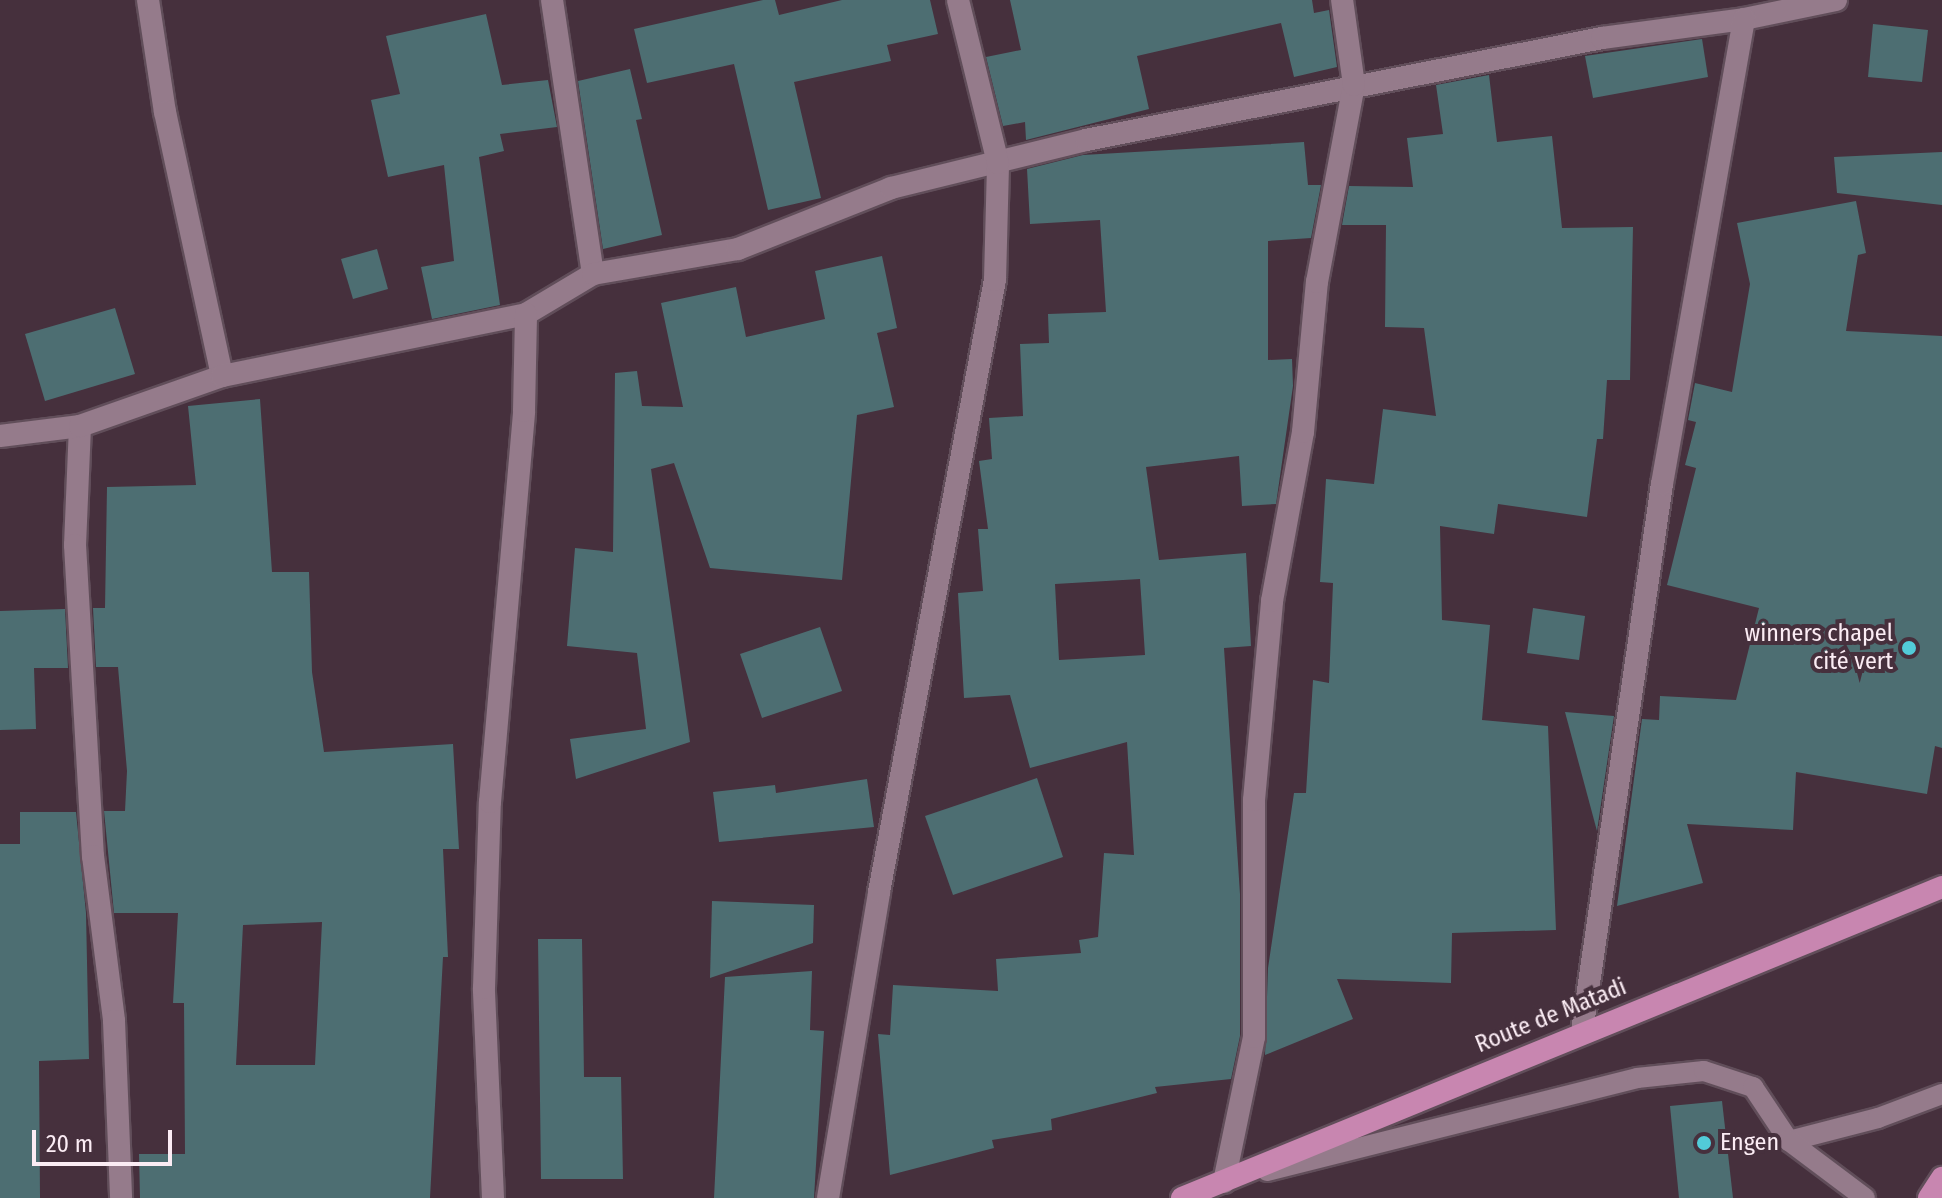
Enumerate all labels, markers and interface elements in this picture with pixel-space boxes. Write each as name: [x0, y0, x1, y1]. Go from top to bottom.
place label: winners chapel cité vert: [1745, 620, 1893, 676]
marker: winners chapel cité vert: [1900, 639, 1918, 657]
street label: Route de Matadi: [1471, 973, 1631, 1059]
scale bar: [36, 1114, 176, 1164]
place label: Engen: [1720, 1129, 1779, 1157]
text: 20 m: [46, 1130, 93, 1158]
marker: Engen: [1695, 1134, 1713, 1152]

